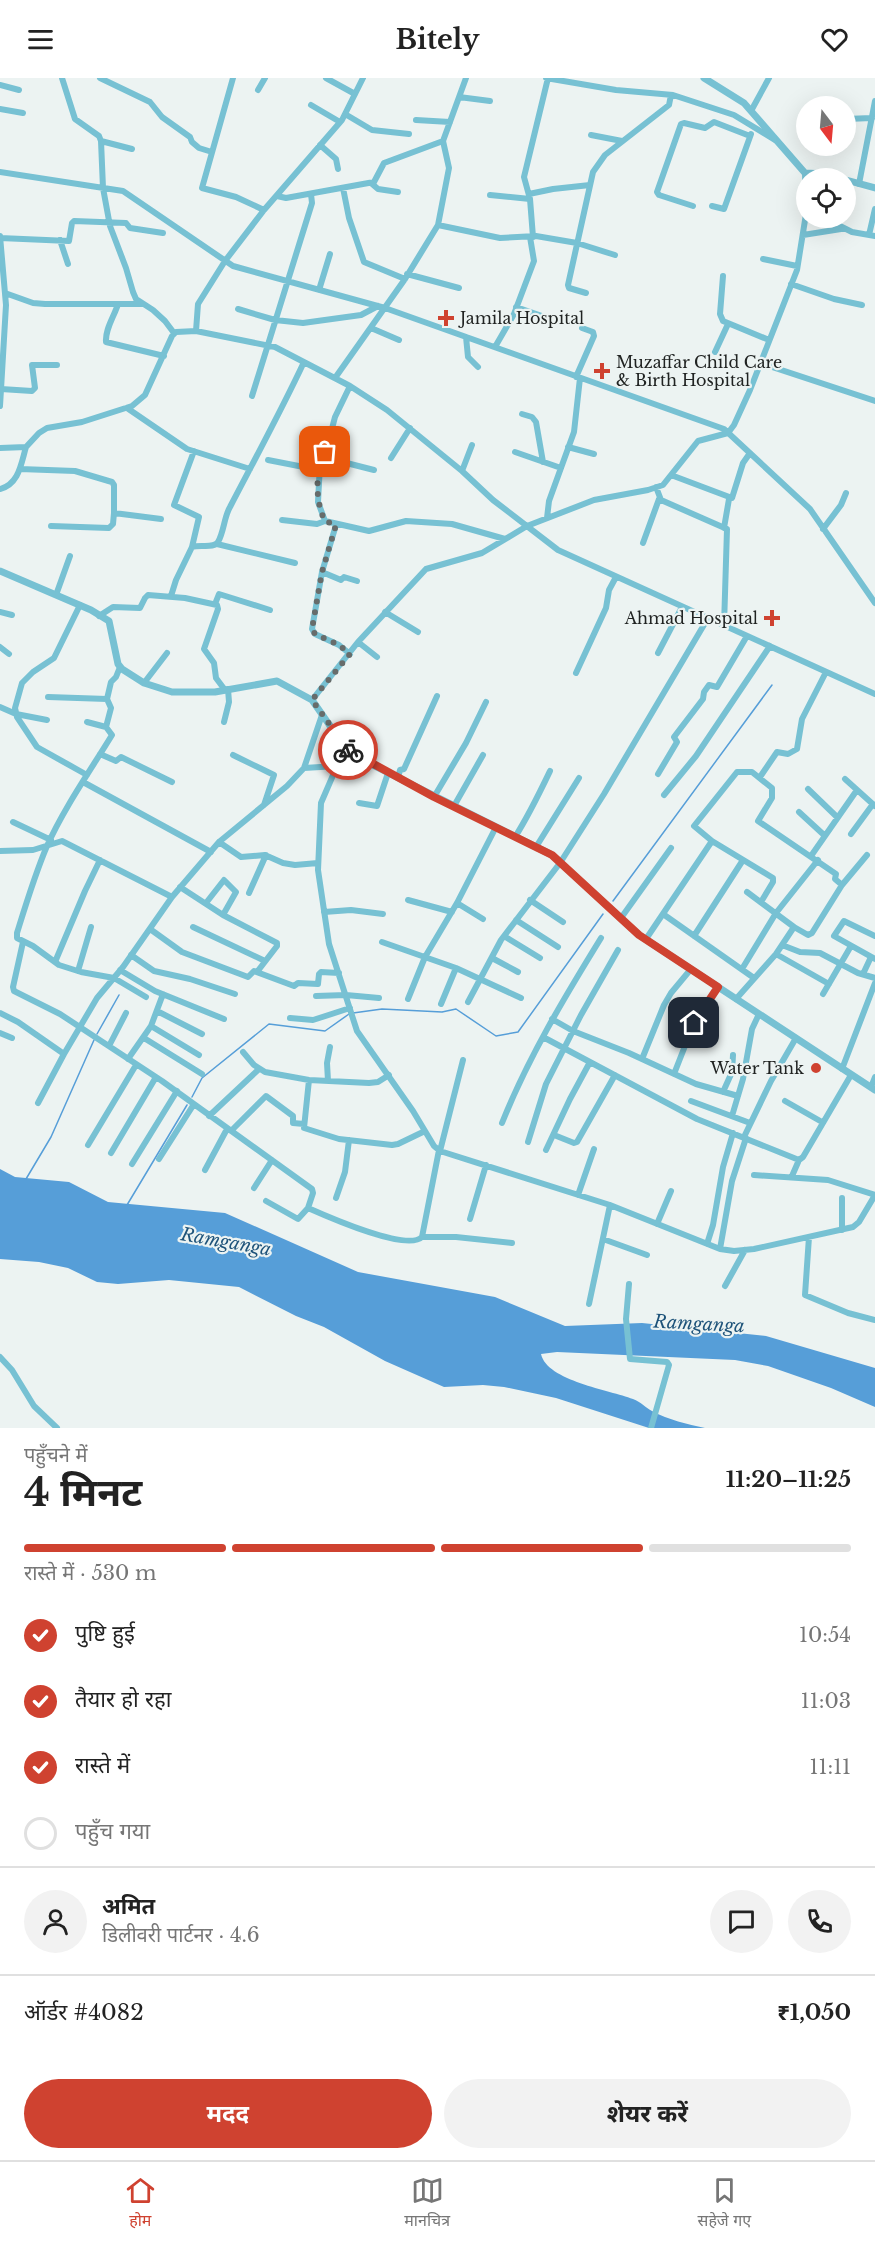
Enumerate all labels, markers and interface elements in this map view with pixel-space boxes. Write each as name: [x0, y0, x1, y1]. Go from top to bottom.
icon: menu: [24, 23, 57, 56]
text: Bitely: [395, 23, 480, 56]
icon: heart: [818, 23, 851, 56]
north arrow: [796, 96, 856, 156]
map controls: [796, 96, 856, 228]
button: locate: [796, 168, 856, 228]
place label: Jamila Hospital: [458, 308, 584, 328]
marker: Jamila Hospital: [437, 309, 455, 327]
place label: Muzaffar Child Care & Birth Hospital: [616, 352, 782, 390]
marker: Muzaffar Child Care & Birth Hospital: [593, 362, 611, 380]
pin: [299, 426, 350, 477]
icon: bag: [308, 435, 341, 468]
place label: Ahmad Hospital: [624, 608, 758, 628]
marker: Ahmad Hospital: [763, 609, 781, 627]
courier: [318, 720, 378, 780]
icon: bike: [332, 734, 365, 767]
pin: [668, 997, 719, 1048]
icon: home: [677, 1006, 710, 1039]
place label: Water Tank: [709, 1058, 804, 1078]
marker: Water Tank: [809, 1061, 823, 1075]
water label: Ramganga: [178, 1223, 273, 1261]
water label: Ramganga: [652, 1311, 745, 1337]
text: पहुँचने में: [24, 1443, 87, 1467]
text: 11:20–11:25: [726, 1466, 851, 1493]
text: 4 मिनट: [24, 1468, 142, 1517]
text: रास्ते में · 530 m: [24, 1561, 157, 1585]
icon: check: [24, 1619, 57, 1652]
text: पुष्टि हुई: [75, 1620, 135, 1647]
text: 10:54: [799, 1623, 851, 1647]
icon: check: [24, 1685, 57, 1718]
text: तैयार हो रहा: [75, 1686, 171, 1713]
text: 11:03: [801, 1689, 851, 1713]
icon: check: [24, 1751, 57, 1784]
text: रास्ते में: [75, 1752, 130, 1779]
text: 11:11: [810, 1755, 851, 1779]
text: पहुँच गया: [75, 1818, 150, 1845]
button: person: [24, 1890, 87, 1953]
button: chat: [710, 1890, 773, 1953]
button: phone: [788, 1890, 851, 1953]
text: अमित: [102, 1893, 155, 1920]
text: डिलीवरी पार्टनर · 4.6: [102, 1923, 260, 1947]
text: ऑर्डर #4082: [24, 1999, 144, 2026]
text: ₹1,050: [777, 1999, 851, 2026]
button: मदद: [24, 2079, 432, 2148]
button: शेयर करें: [444, 2079, 851, 2148]
tab: होम: [124, 2174, 157, 2233]
tab: मानचित्र: [404, 2174, 450, 2233]
tab: सहेजे गए: [698, 2174, 751, 2233]

